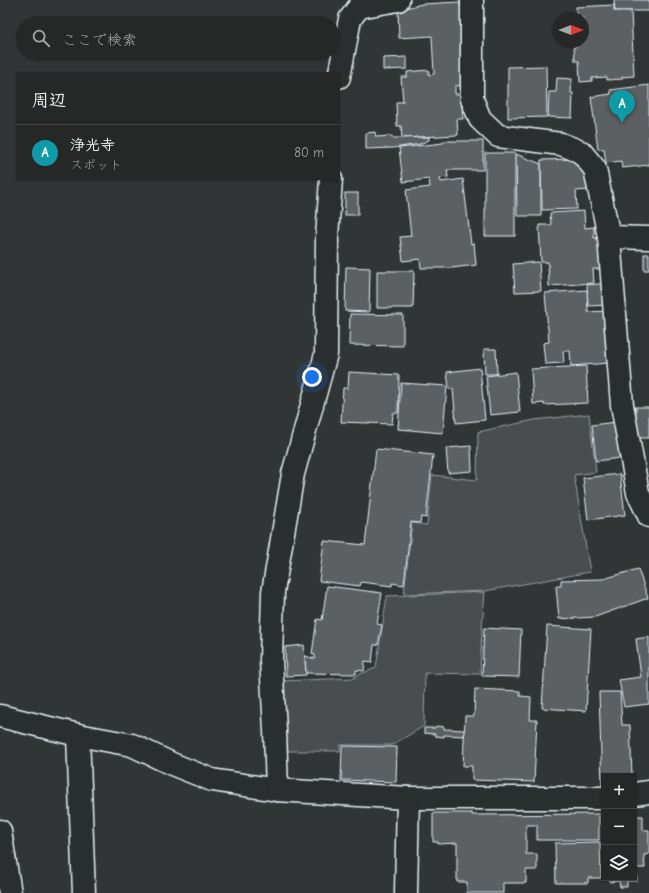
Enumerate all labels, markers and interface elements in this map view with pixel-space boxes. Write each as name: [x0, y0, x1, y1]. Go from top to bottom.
north arrow: [553, 12, 589, 48]
search box: [16, 16, 340, 60]
icon: search: [30, 27, 52, 49]
text: ここで検索: [62, 31, 137, 49]
pin: A: [609, 90, 635, 123]
text: 周辺: [32, 91, 66, 110]
text: 浄光寺: [70, 136, 115, 154]
text: A: [41, 145, 49, 160]
text: 80 m: [294, 145, 324, 160]
text: スポット: [70, 157, 122, 172]
your location: [302, 367, 322, 387]
map controls: [601, 773, 637, 881]
button: +: [601, 773, 637, 809]
button: −: [601, 809, 637, 845]
button: layers: [601, 845, 637, 881]

